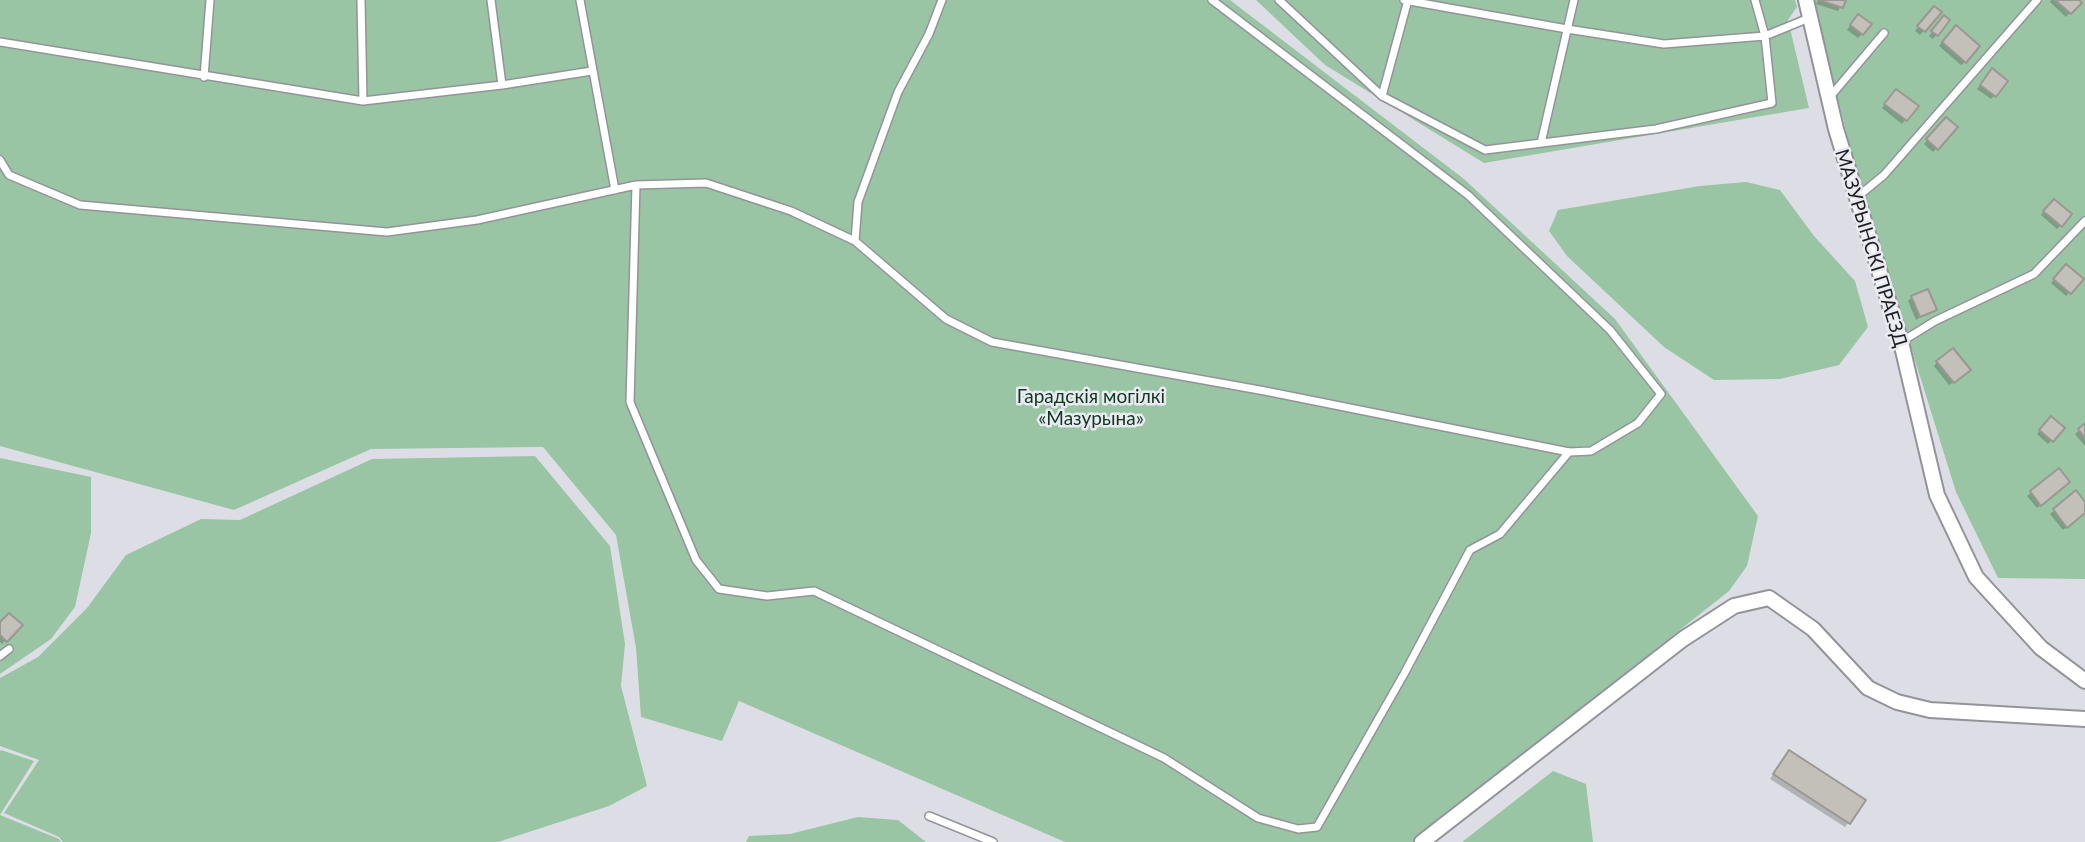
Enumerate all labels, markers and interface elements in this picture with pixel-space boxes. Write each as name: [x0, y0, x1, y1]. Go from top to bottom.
street label: МАЗУРЫНСКІ ПРАЕЗД: [1830, 146, 1912, 350]
park label: Гарадскія могілкі «Мазурына»: [1017, 386, 1165, 430]

